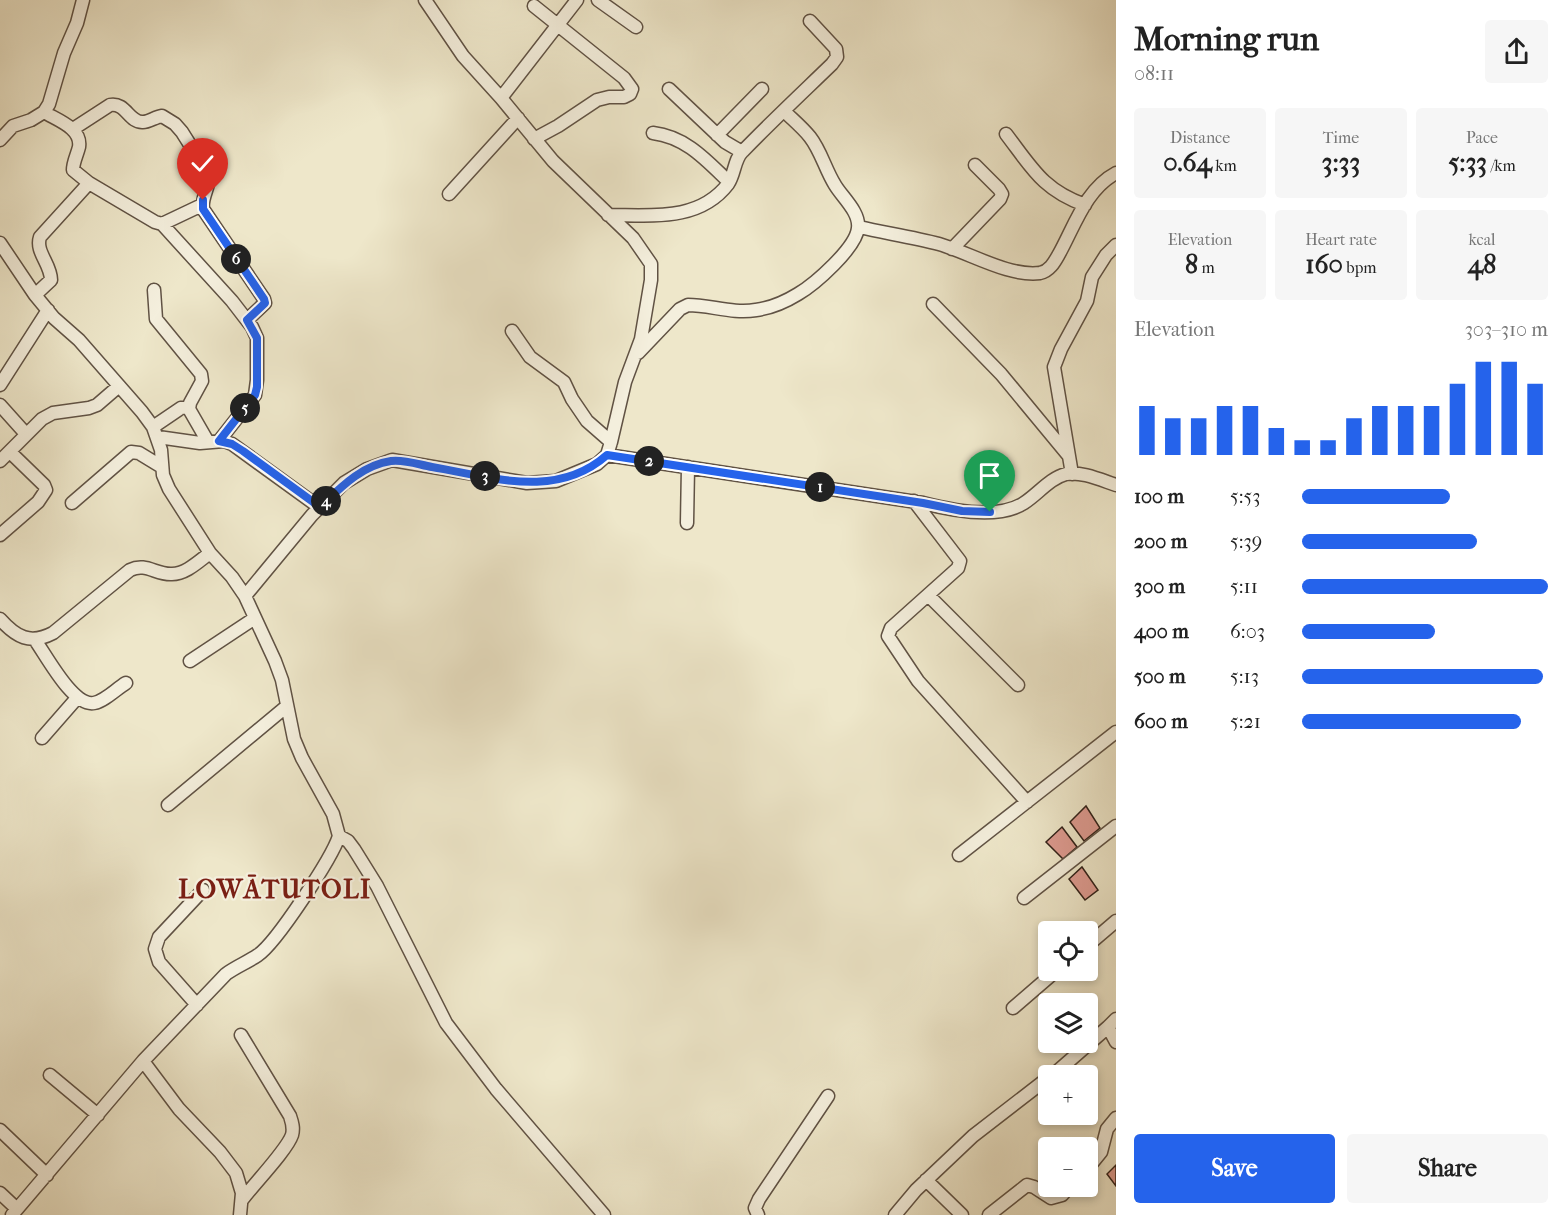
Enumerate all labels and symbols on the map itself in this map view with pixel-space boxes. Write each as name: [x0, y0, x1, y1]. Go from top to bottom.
pin: [177, 138, 228, 200]
pin: 6: [221, 244, 251, 274]
pin: 5: [230, 393, 260, 423]
pin: 2: [634, 446, 664, 476]
pin: [964, 450, 1015, 512]
pin: 3: [470, 461, 500, 491]
pin: 1: [805, 472, 835, 502]
pin: 4: [311, 486, 341, 516]
district label: LOWĀTUTOLI: [178, 874, 372, 905]

